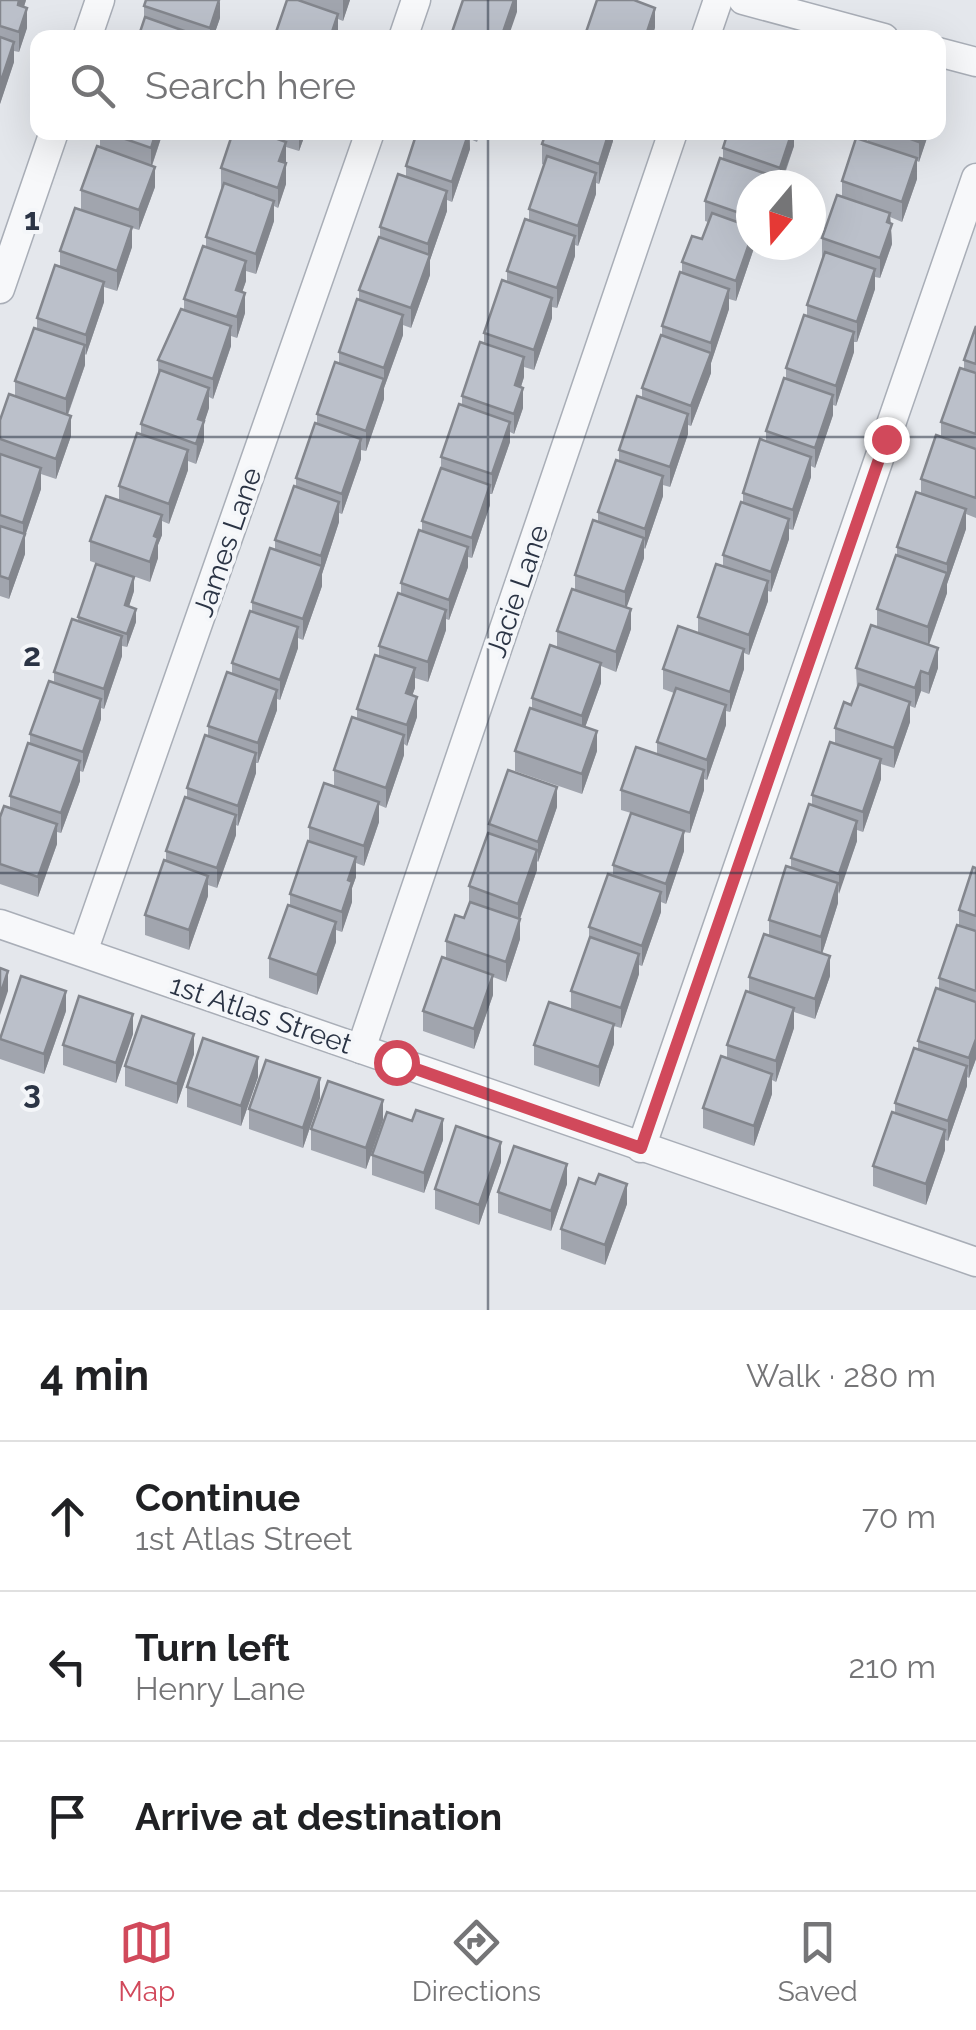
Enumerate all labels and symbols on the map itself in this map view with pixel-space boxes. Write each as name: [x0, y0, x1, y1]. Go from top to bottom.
north arrow: [736, 170, 826, 260]
text: 1: [24, 200, 40, 237]
route end: [864, 417, 910, 463]
street label: James Lane: [187, 463, 268, 621]
street label: Jacie Lane: [479, 521, 556, 662]
text: 2: [23, 636, 41, 673]
street label: 1st Atlas Street: [166, 968, 357, 1061]
route start: [374, 1040, 420, 1086]
text: 3: [23, 1073, 41, 1110]

